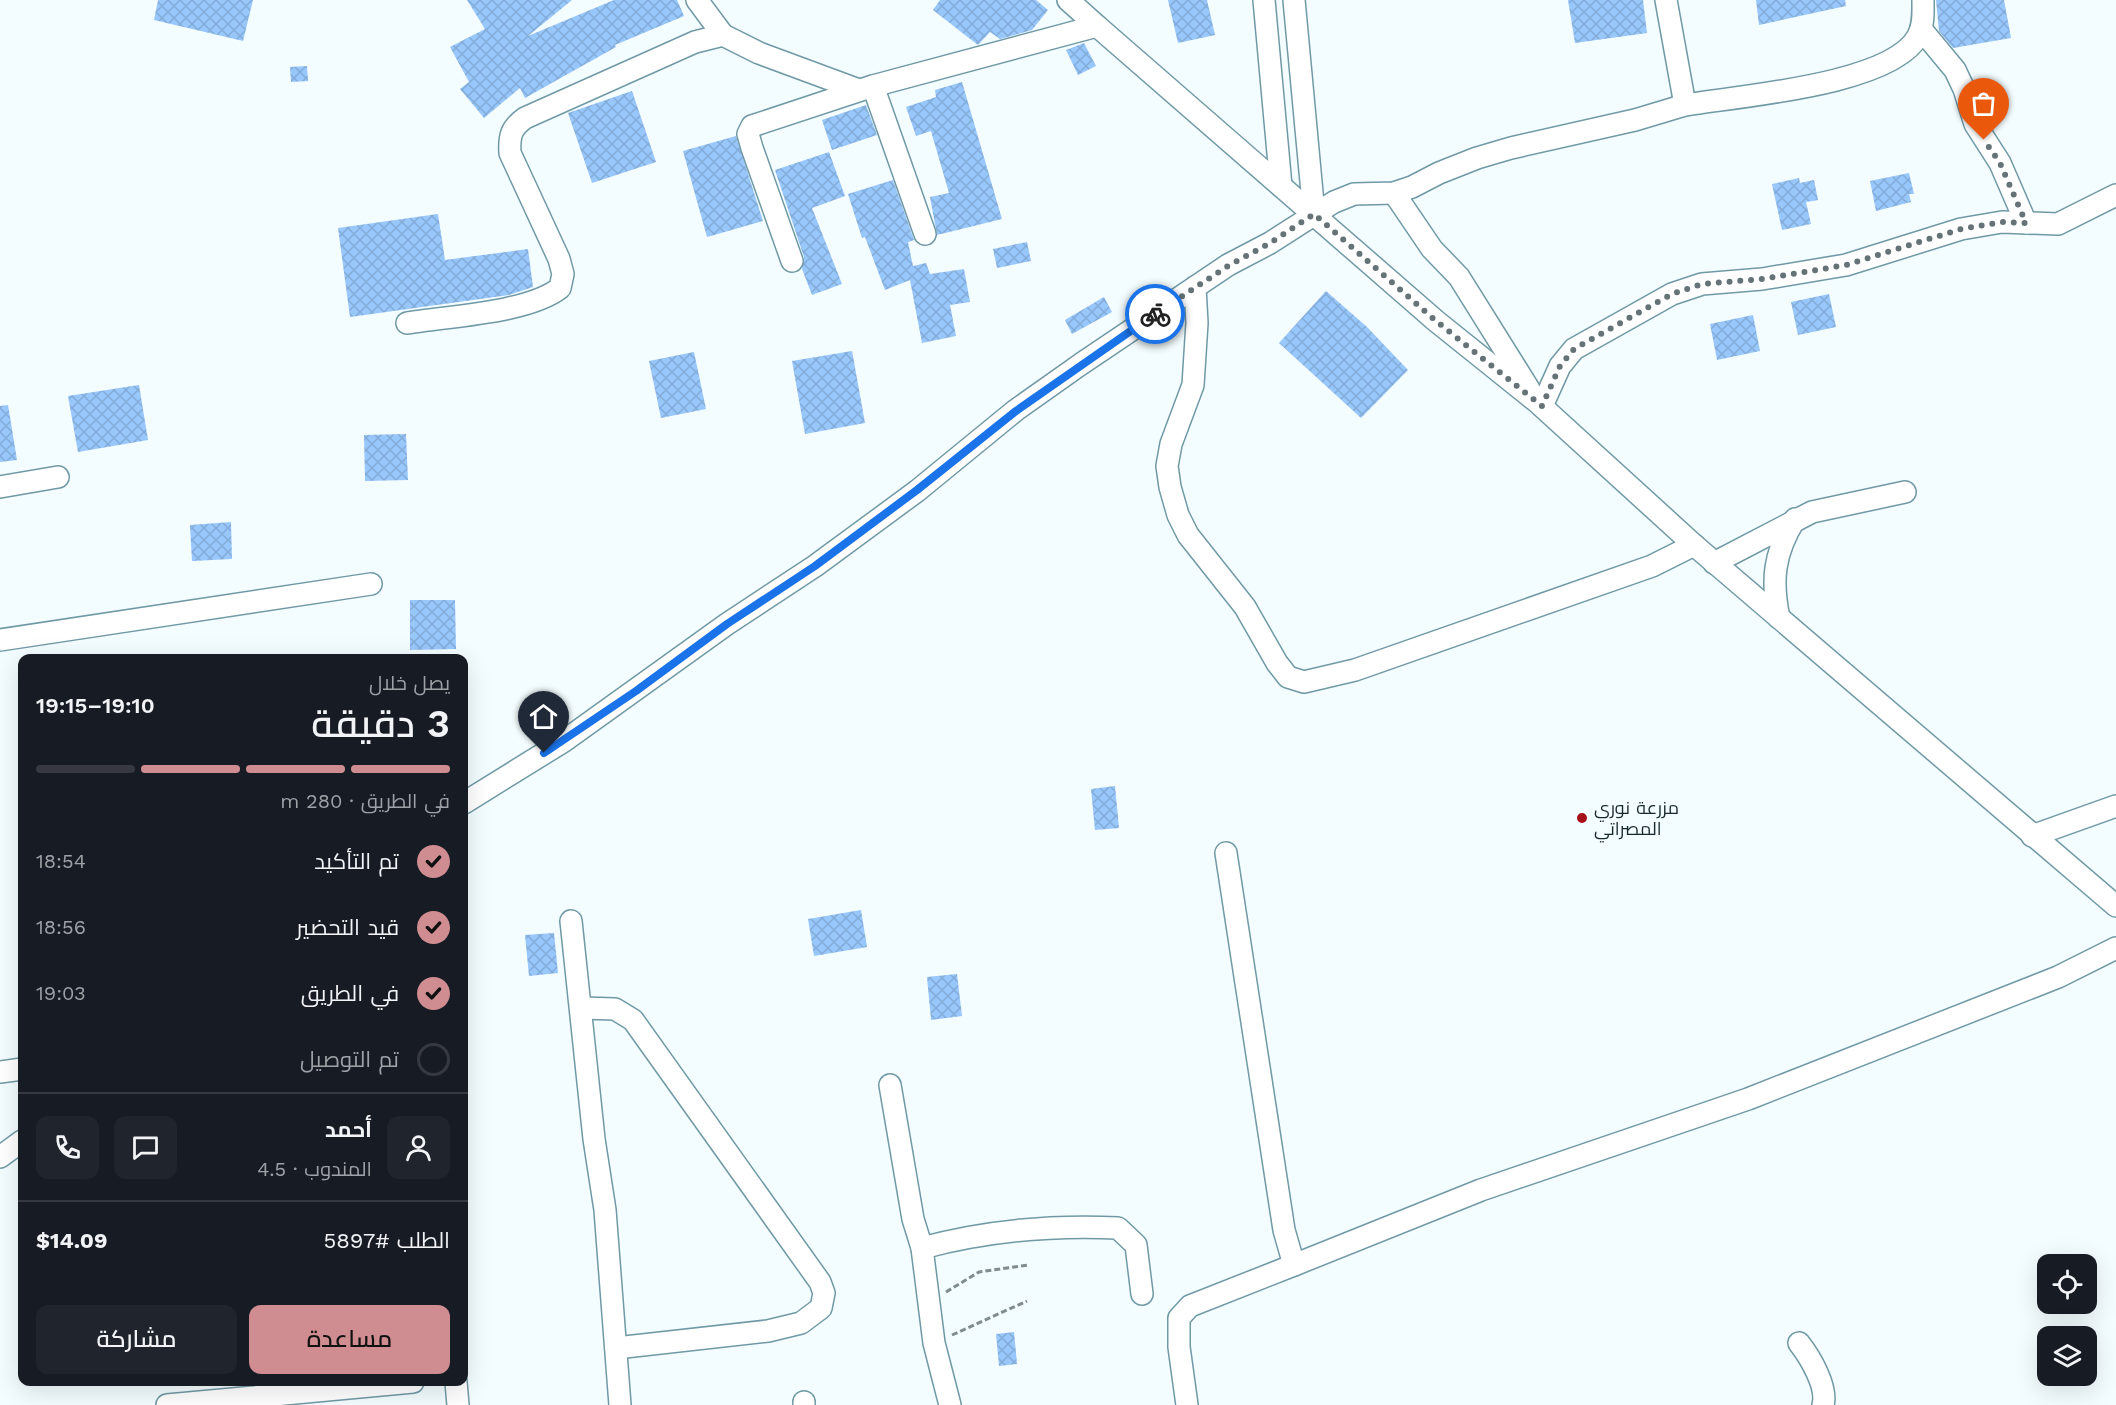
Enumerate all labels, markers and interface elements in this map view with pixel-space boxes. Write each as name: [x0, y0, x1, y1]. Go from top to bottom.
pin: [1958, 78, 2009, 140]
icon: bag: [1967, 87, 2000, 120]
courier: [1125, 284, 1185, 344]
icon: bike: [1139, 298, 1172, 331]
text: يصل خلال: [369, 671, 450, 695]
pin: [518, 691, 569, 753]
text: 19:10–19:15: [36, 693, 155, 718]
icon: home: [527, 700, 560, 733]
text: 3 دقيقة: [311, 701, 450, 746]
text: في الطريق · 280 m: [280, 789, 450, 813]
place label: مزرعة نوري المصراتي: [1594, 797, 1679, 843]
marker: مزرعة نوري المصراتي: [1575, 811, 1589, 825]
icon: check: [417, 845, 450, 878]
text: 18:54: [36, 849, 86, 873]
text: تم التأكيد: [314, 849, 399, 874]
icon: check: [417, 911, 450, 944]
text: 18:56: [36, 915, 86, 939]
text: قيد التحضير: [296, 915, 399, 940]
icon: check: [417, 977, 450, 1010]
text: 19:03: [36, 981, 86, 1005]
text: في الطريق: [301, 981, 399, 1006]
text: تم التوصيل: [300, 1047, 399, 1072]
button: phone: [36, 1116, 99, 1179]
button: chat: [114, 1116, 177, 1179]
button: person: [387, 1116, 450, 1179]
text: أحمد: [325, 1117, 372, 1142]
text: المندوب · 4.5: [257, 1157, 372, 1181]
text: $14.09: [36, 1228, 108, 1253]
text: الطلب #5897: [323, 1228, 450, 1253]
map controls: [2037, 1254, 2097, 1386]
button: locate: [2037, 1254, 2097, 1314]
button: مشاركة: [36, 1305, 237, 1374]
button: مساعدة: [249, 1305, 450, 1374]
button: layers: [2037, 1326, 2097, 1386]

